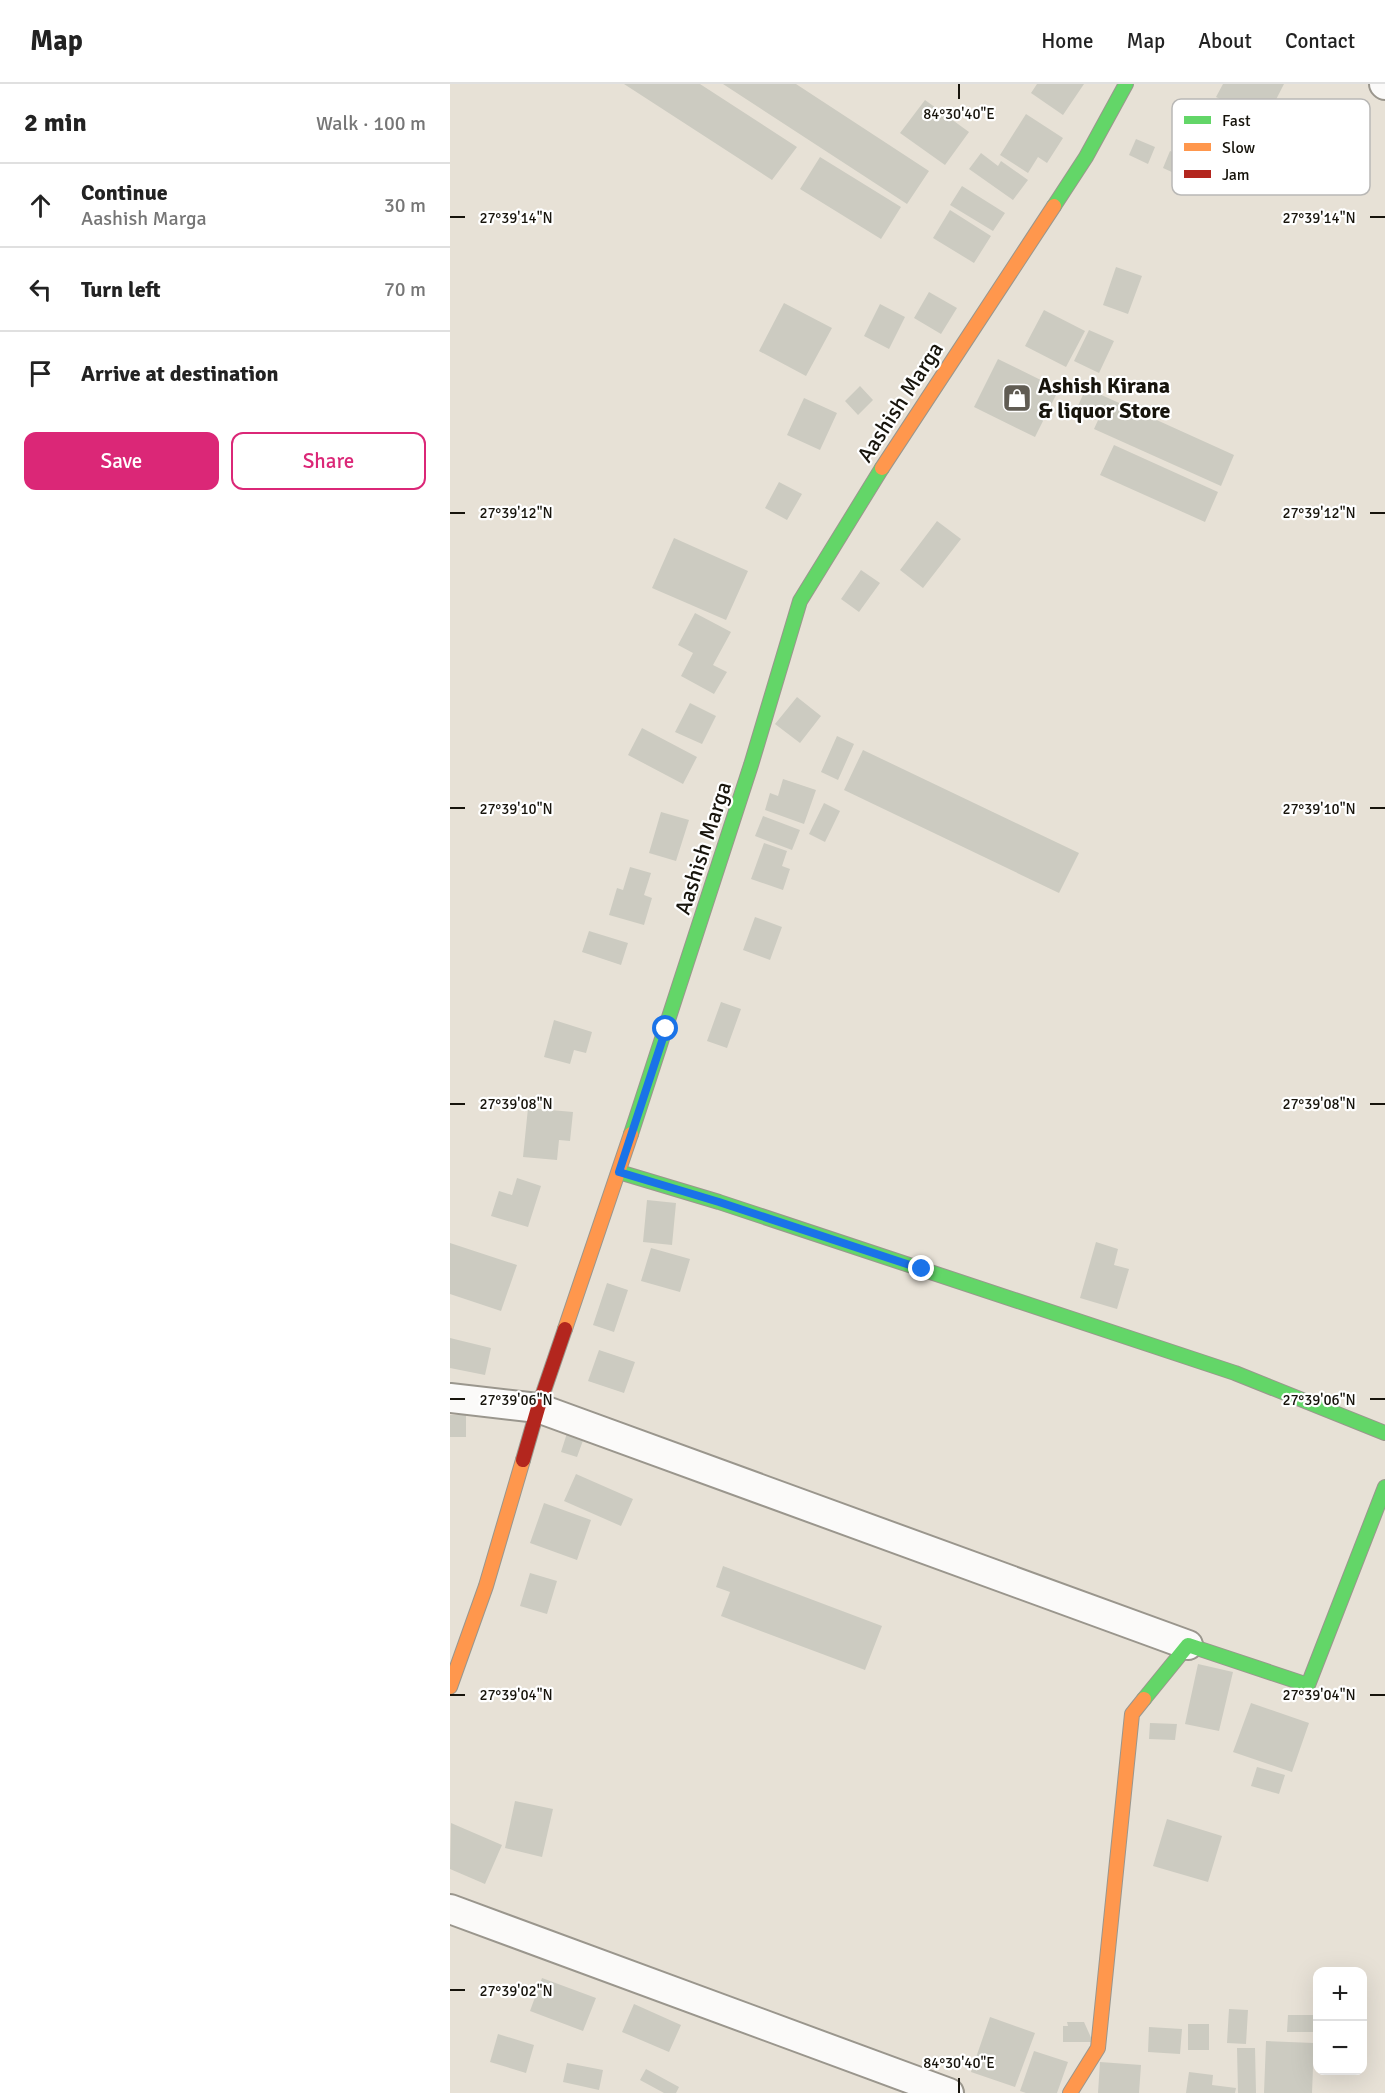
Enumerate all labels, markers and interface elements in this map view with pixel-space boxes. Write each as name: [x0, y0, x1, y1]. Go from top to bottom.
text: Map: [30, 24, 83, 58]
text: Home: [1041, 28, 1094, 54]
text: Map: [1127, 28, 1165, 54]
text: About: [1198, 28, 1252, 54]
text: Contact: [1285, 28, 1355, 54]
legend: [1172, 99, 1370, 195]
text: 84°30'40"E: [923, 105, 995, 123]
text: 2 min: [24, 107, 87, 139]
text: Walk · 100 m: [316, 111, 426, 136]
text: Fast: [1222, 111, 1251, 131]
text: Slow: [1222, 138, 1256, 158]
text: Jam: [1222, 165, 1250, 185]
text: Continue: [81, 179, 168, 206]
icon: ahead: [24, 189, 57, 222]
text: 30 m: [384, 193, 426, 218]
text: Aashish Marga: [81, 206, 207, 231]
text: 27°39'14"N: [479, 209, 553, 227]
text: 27°39'14"N: [1282, 209, 1356, 227]
icon: left: [24, 273, 57, 306]
text: Turn left: [81, 276, 161, 303]
text: 70 m: [384, 277, 426, 302]
street label: Aashish Marga: [851, 337, 949, 467]
icon: arrive: [24, 357, 57, 390]
text: Arrive at destination: [81, 360, 278, 387]
place label: Ashish Kirana & liquor Store: [1038, 372, 1171, 424]
shop icon: Ashish Kirana & liquor Store: [1001, 382, 1033, 414]
button: Save: [24, 432, 219, 490]
button: Share: [231, 432, 426, 490]
text: 27°39'12"N: [479, 504, 553, 522]
text: 27°39'12"N: [1282, 504, 1356, 522]
street label: Aashish Marga: [669, 778, 737, 918]
text: 27°39'10"N: [479, 800, 553, 818]
text: 27°39'10"N: [1282, 800, 1356, 818]
route start: [652, 1015, 678, 1041]
text: 27°39'08"N: [479, 1095, 553, 1113]
text: 27°39'08"N: [1282, 1095, 1356, 1113]
route end: [908, 1255, 934, 1281]
text: 27°39'06"N: [479, 1391, 553, 1409]
text: 27°39'06"N: [1282, 1391, 1356, 1409]
text: 27°39'04"N: [479, 1686, 553, 1704]
text: 27°39'04"N: [1282, 1686, 1356, 1704]
map controls: [1313, 1967, 1367, 2075]
button: +: [1313, 1967, 1367, 2021]
text: 27°39'02"N: [479, 1982, 553, 2000]
button: −: [1313, 2021, 1367, 2075]
text: 84°30'40"E: [923, 2054, 995, 2072]

